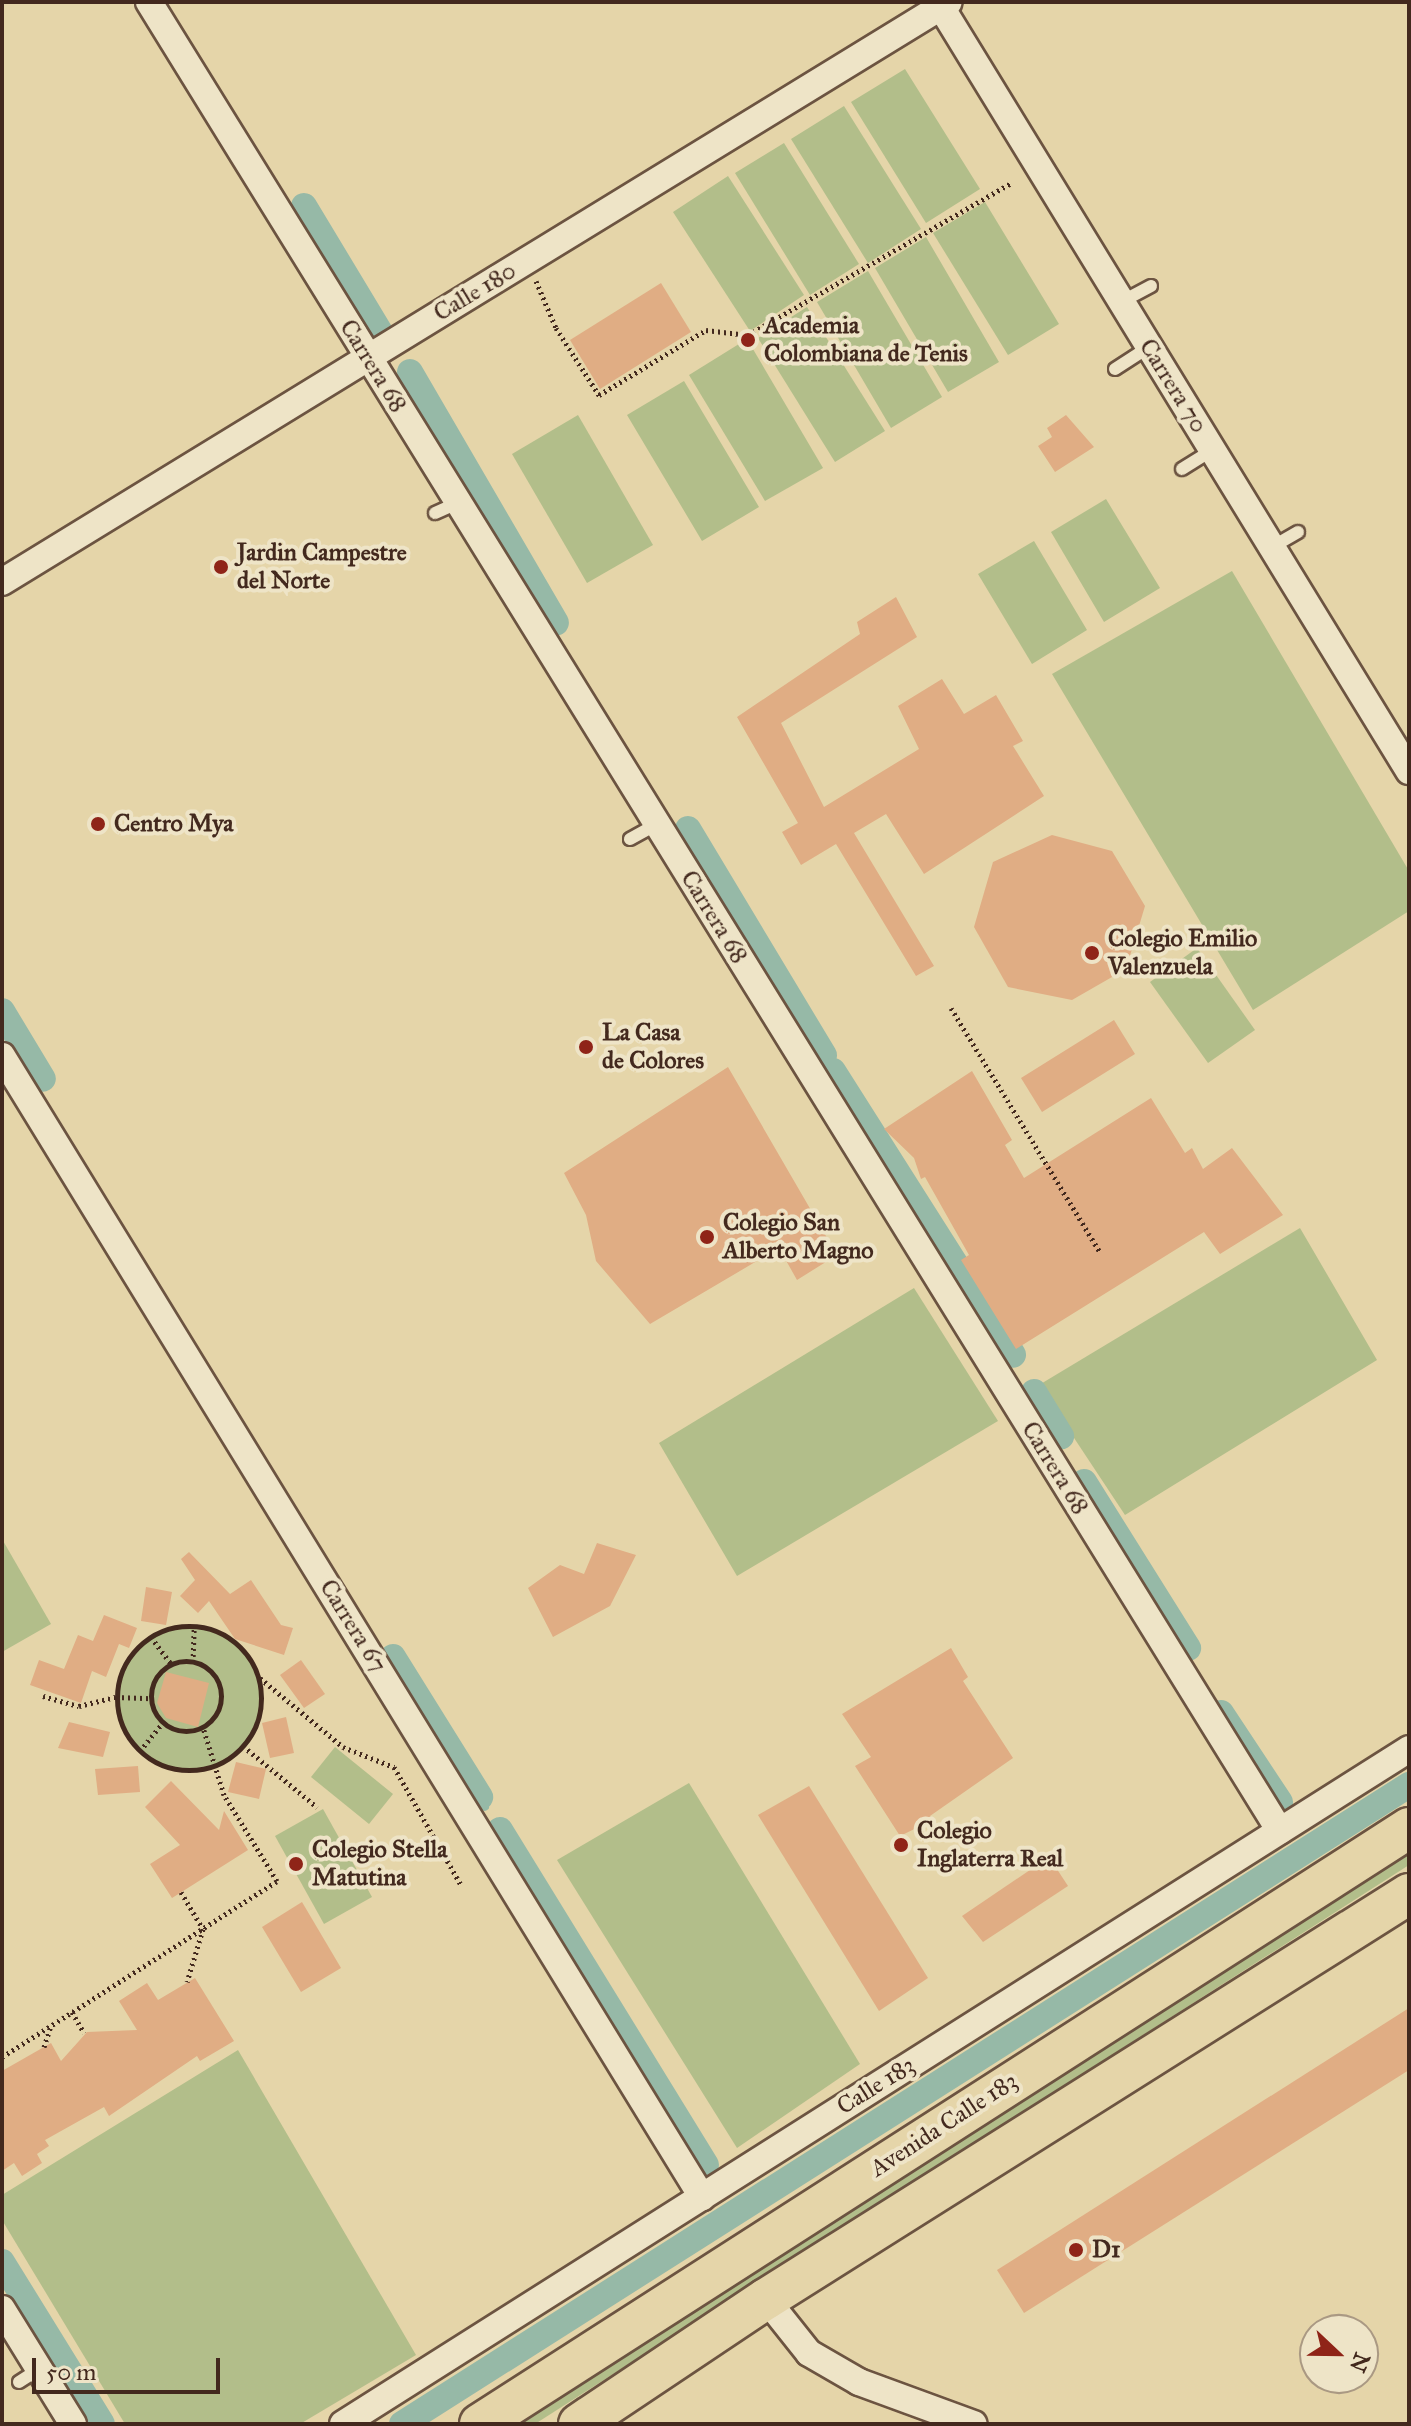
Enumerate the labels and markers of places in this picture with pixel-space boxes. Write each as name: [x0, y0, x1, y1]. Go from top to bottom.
place label: Academia Colombiana de Tenis: [764, 312, 968, 368]
marker: Academia Colombiana de Tenis: [739, 331, 757, 349]
place label: Jardin Campestre del Norte: [237, 539, 407, 595]
marker: Jardin Campestre del Norte: [212, 558, 230, 576]
place label: Centro Mya: [114, 810, 233, 838]
marker: Centro Mya: [89, 815, 107, 833]
place label: Colegio Emilio Valenzuela: [1108, 925, 1257, 981]
marker: Colegio Emilio Valenzuela: [1083, 944, 1101, 962]
place label: La Casa de Colores: [602, 1019, 704, 1075]
marker: La Casa de Colores: [577, 1038, 595, 1056]
place label: Colegio San Alberto Magno: [723, 1209, 874, 1265]
marker: Colegio San Alberto Magno: [698, 1228, 716, 1246]
place label: Colegio Inglaterra Real: [917, 1817, 1063, 1873]
place label: Colegio Stella Matutina: [312, 1836, 447, 1892]
marker: Colegio Inglaterra Real: [892, 1836, 910, 1854]
marker: Colegio Stella Matutina: [287, 1855, 305, 1873]
place label: D1: [1092, 2236, 1120, 2264]
marker: D1: [1067, 2241, 1085, 2259]

